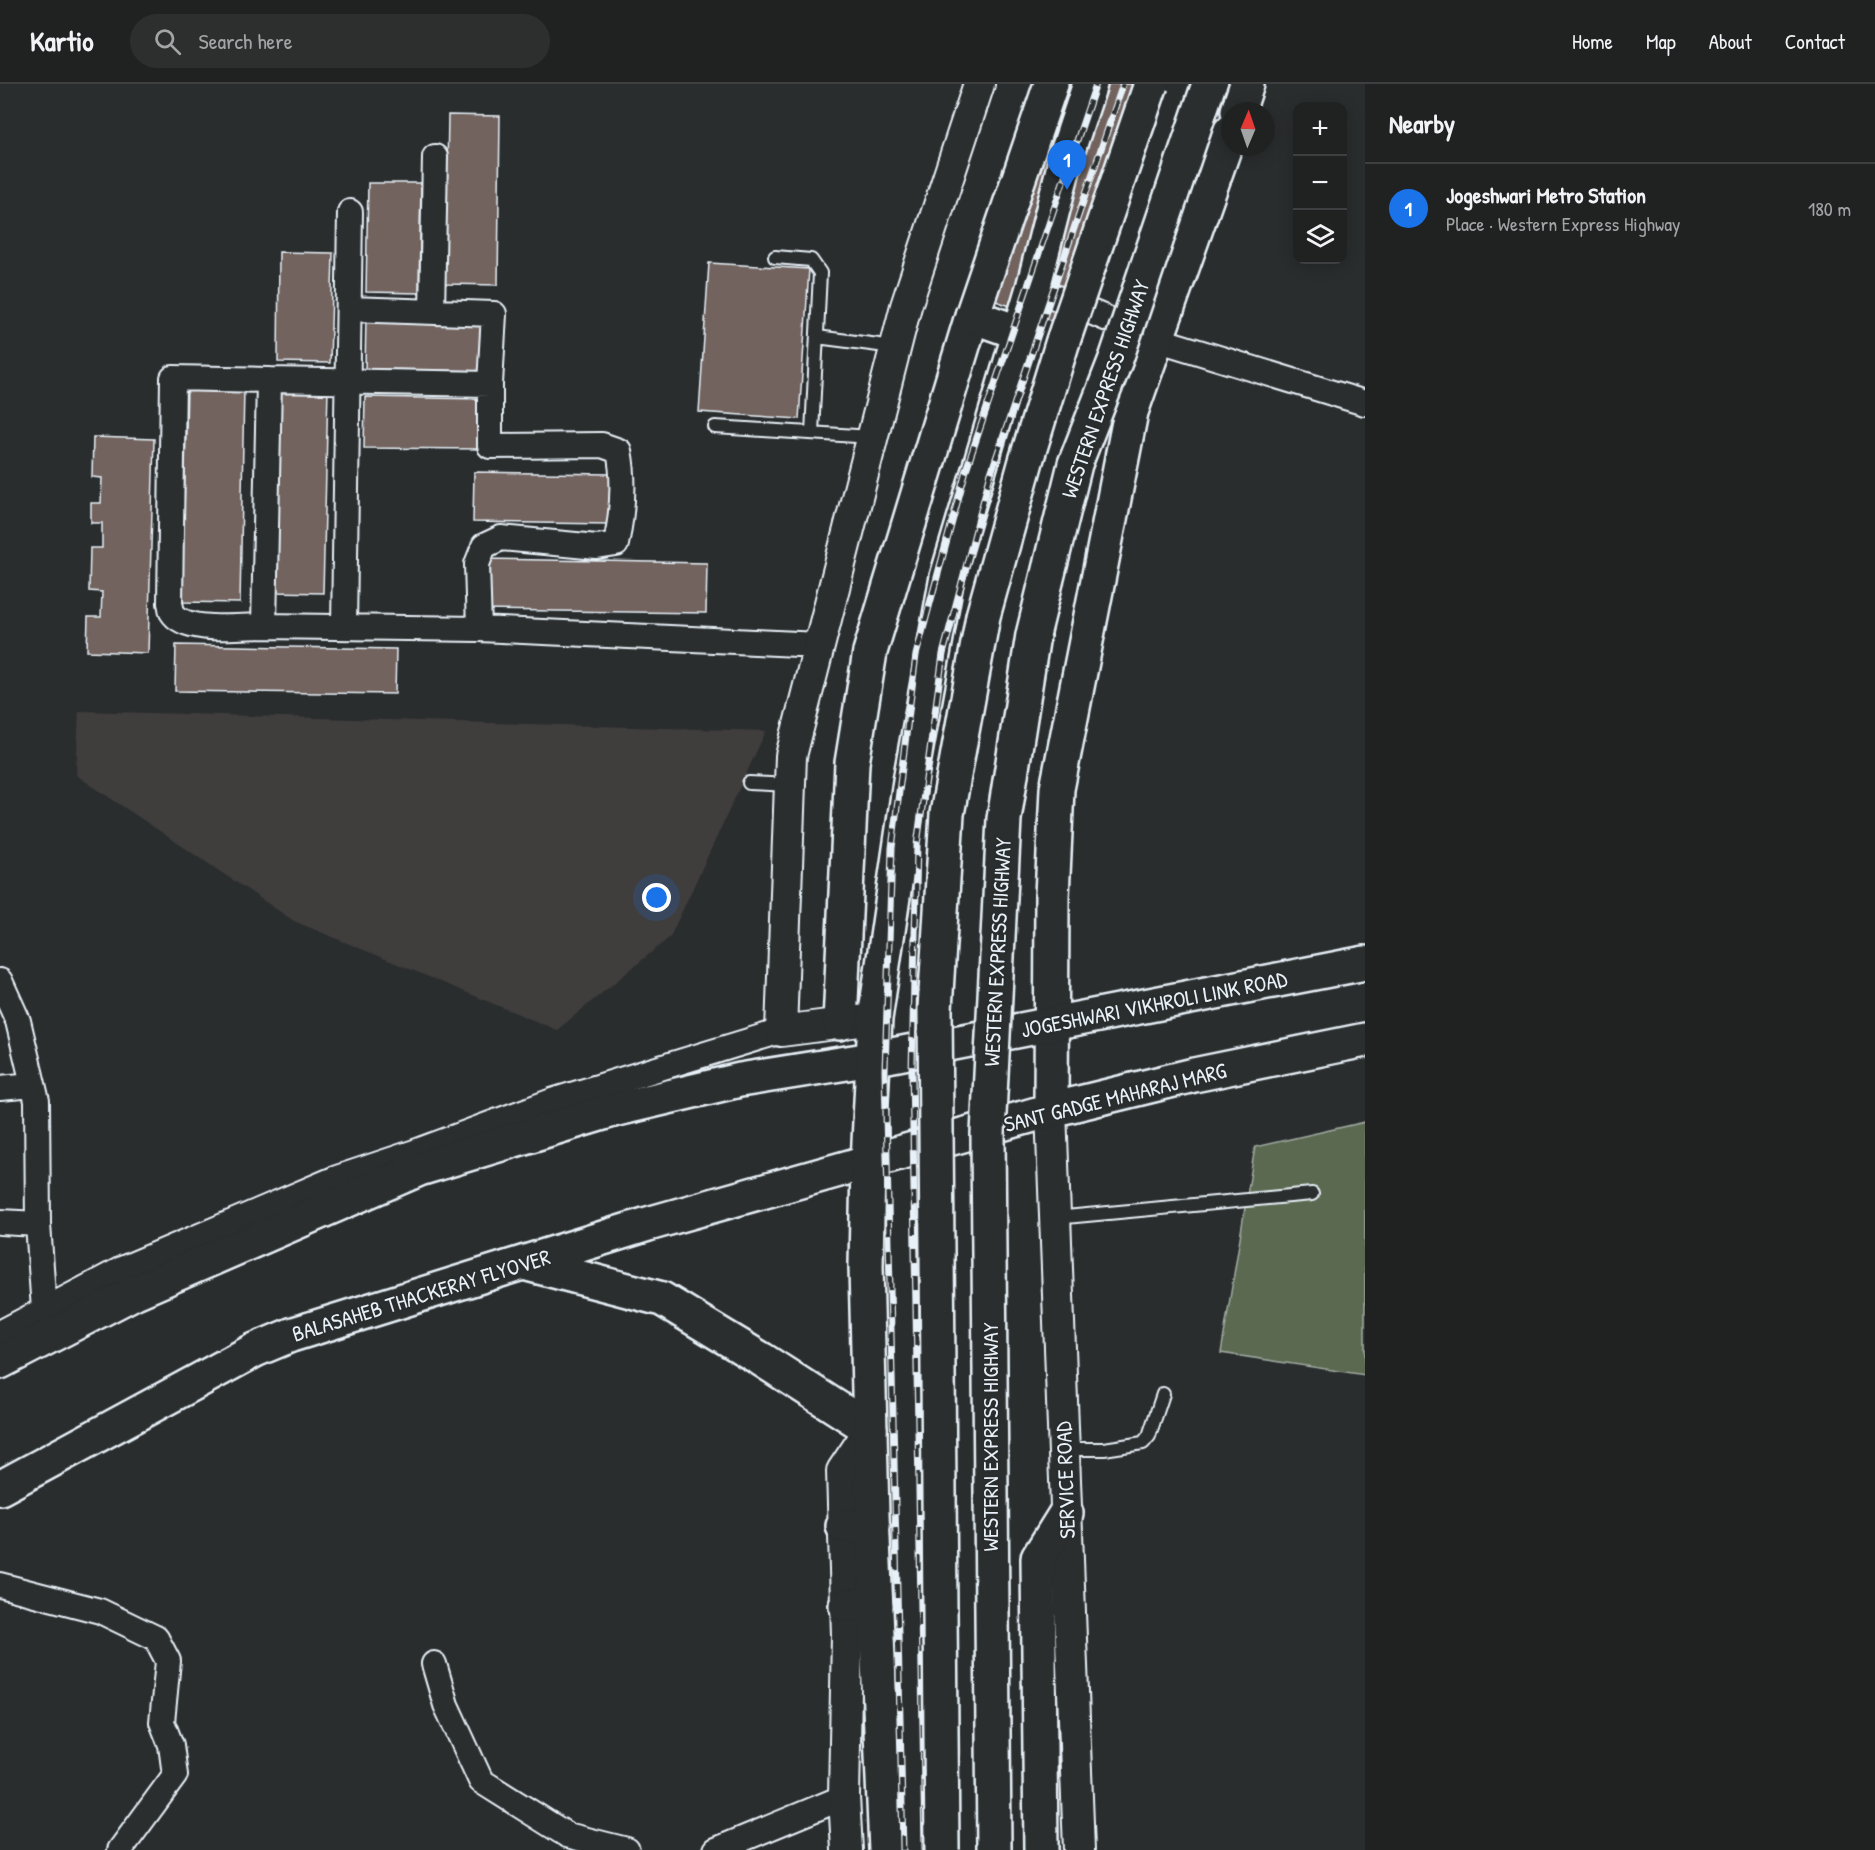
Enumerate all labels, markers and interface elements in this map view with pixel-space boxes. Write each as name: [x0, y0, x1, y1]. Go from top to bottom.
search box: [130, 14, 550, 68]
text: Kartio: [30, 22, 94, 60]
icon: search: [151, 25, 184, 58]
text: Search here: [199, 26, 293, 56]
text: Home: [1572, 27, 1613, 56]
text: Map: [1646, 27, 1676, 56]
text: About: [1709, 27, 1752, 56]
text: Contact: [1785, 27, 1845, 56]
north arrow: [1221, 102, 1275, 156]
map controls: [1293, 102, 1347, 264]
button: +: [1293, 102, 1347, 156]
text: Nearby: [1389, 106, 1455, 141]
pin: 1: [1048, 141, 1086, 190]
button: −: [1293, 156, 1347, 210]
text: Jogeshwari Metro Station: [1446, 180, 1646, 210]
text: 1: [1405, 195, 1412, 222]
text: 180 m: [1808, 195, 1851, 222]
button: layers: [1293, 210, 1347, 264]
text: Place · Western Express Highway: [1446, 210, 1681, 237]
street label: WESTERN EXPRESS HIGHWAY: [1054, 276, 1157, 502]
street label: WESTERN EXPRESS HIGHWAY: [976, 837, 1018, 1067]
your location: [642, 883, 671, 912]
street label: JOGESHWARI VIKHROLI LINK ROAD: [1018, 963, 1290, 1045]
street label: SANT GADGE MAHARAJ MARG: [1001, 1055, 1230, 1139]
street label: BALASAHEB THACKERAY FLYOVER: [288, 1241, 554, 1349]
street label: WESTERN EXPRESS HIGHWAY: [975, 1322, 1005, 1551]
street label: SERVICE ROAD: [1048, 1420, 1082, 1539]

